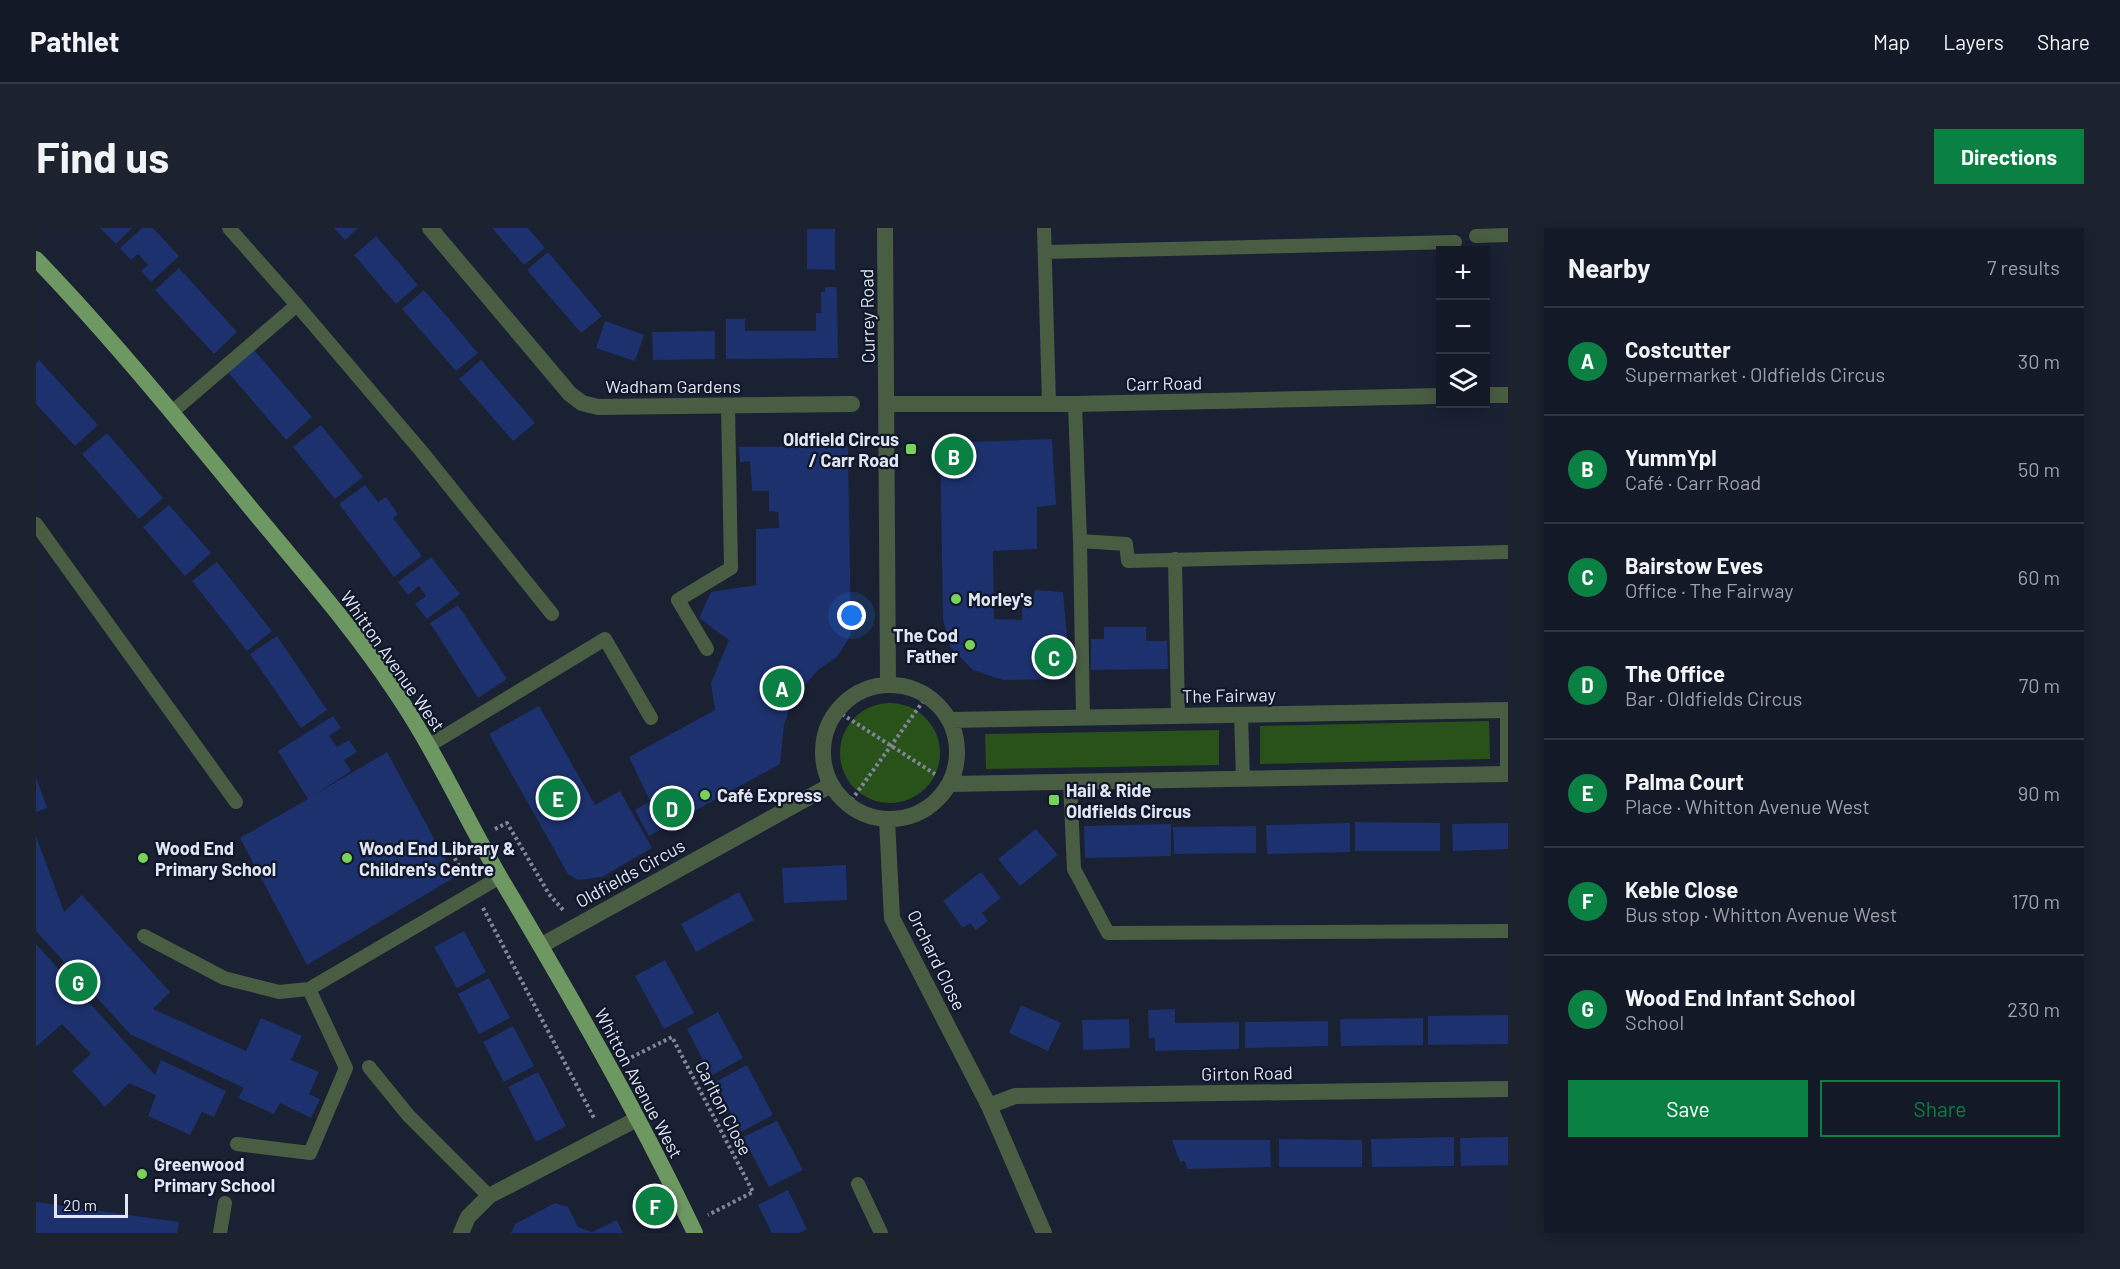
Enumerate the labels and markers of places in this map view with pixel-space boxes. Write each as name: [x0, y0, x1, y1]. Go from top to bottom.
place label: Oldfield Circus / Carr Road: [783, 428, 899, 471]
pin: B: [934, 434, 974, 478]
marker: Oldfield Circus / Carr Road: [904, 442, 918, 456]
place label: Morley's: [968, 588, 1032, 610]
marker: Morley's: [949, 592, 963, 606]
place label: The Cod Father: [893, 624, 958, 667]
pin: C: [1034, 634, 1074, 680]
marker: The Cod Father: [963, 638, 977, 652]
pin: A: [762, 666, 802, 710]
pin: E: [538, 776, 578, 820]
place label: Hail & Ride Oldfields Circus: [1066, 779, 1191, 822]
place label: Café Express: [717, 784, 822, 806]
pin: D: [652, 786, 692, 830]
marker: Café Express: [698, 788, 712, 802]
marker: Hail & Ride Oldfields Circus: [1047, 793, 1061, 807]
place label: Wood End Primary School: [155, 837, 276, 880]
place label: Wood End Library & Children's Centre: [359, 837, 515, 880]
marker: Wood End Primary School: [136, 851, 150, 865]
marker: Wood End Library & Children's Centre: [340, 851, 354, 865]
pin: G: [58, 960, 98, 1005]
place label: Greenwood Primary School: [154, 1153, 275, 1196]
marker: Greenwood Primary School: [135, 1167, 149, 1181]
pin: F: [636, 1184, 674, 1228]

